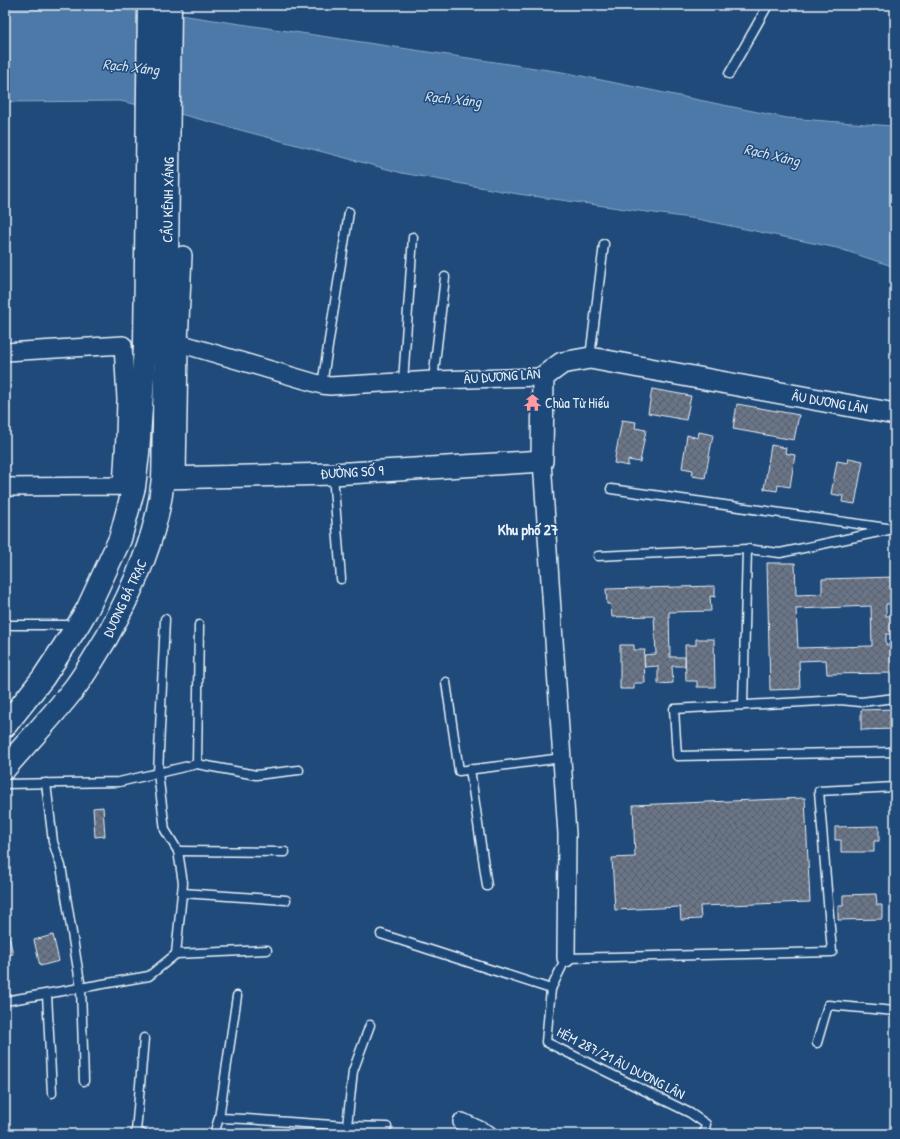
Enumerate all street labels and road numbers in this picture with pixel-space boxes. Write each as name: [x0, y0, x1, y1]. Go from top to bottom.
street label: CẦU KÊNH XÁNG: [157, 157, 178, 243]
street label: ÂU DƯƠNG LÂN: [463, 363, 541, 388]
street label: ÂU DƯƠNG LÂN: [791, 385, 870, 418]
street label: ĐƯỜNG SỐ 9: [320, 460, 384, 483]
street label: DƯƠNG BÁ TRẠC: [98, 555, 151, 640]
street label: HẺM 287/21 ÂU DƯƠNG LÂN: [554, 1022, 689, 1103]

